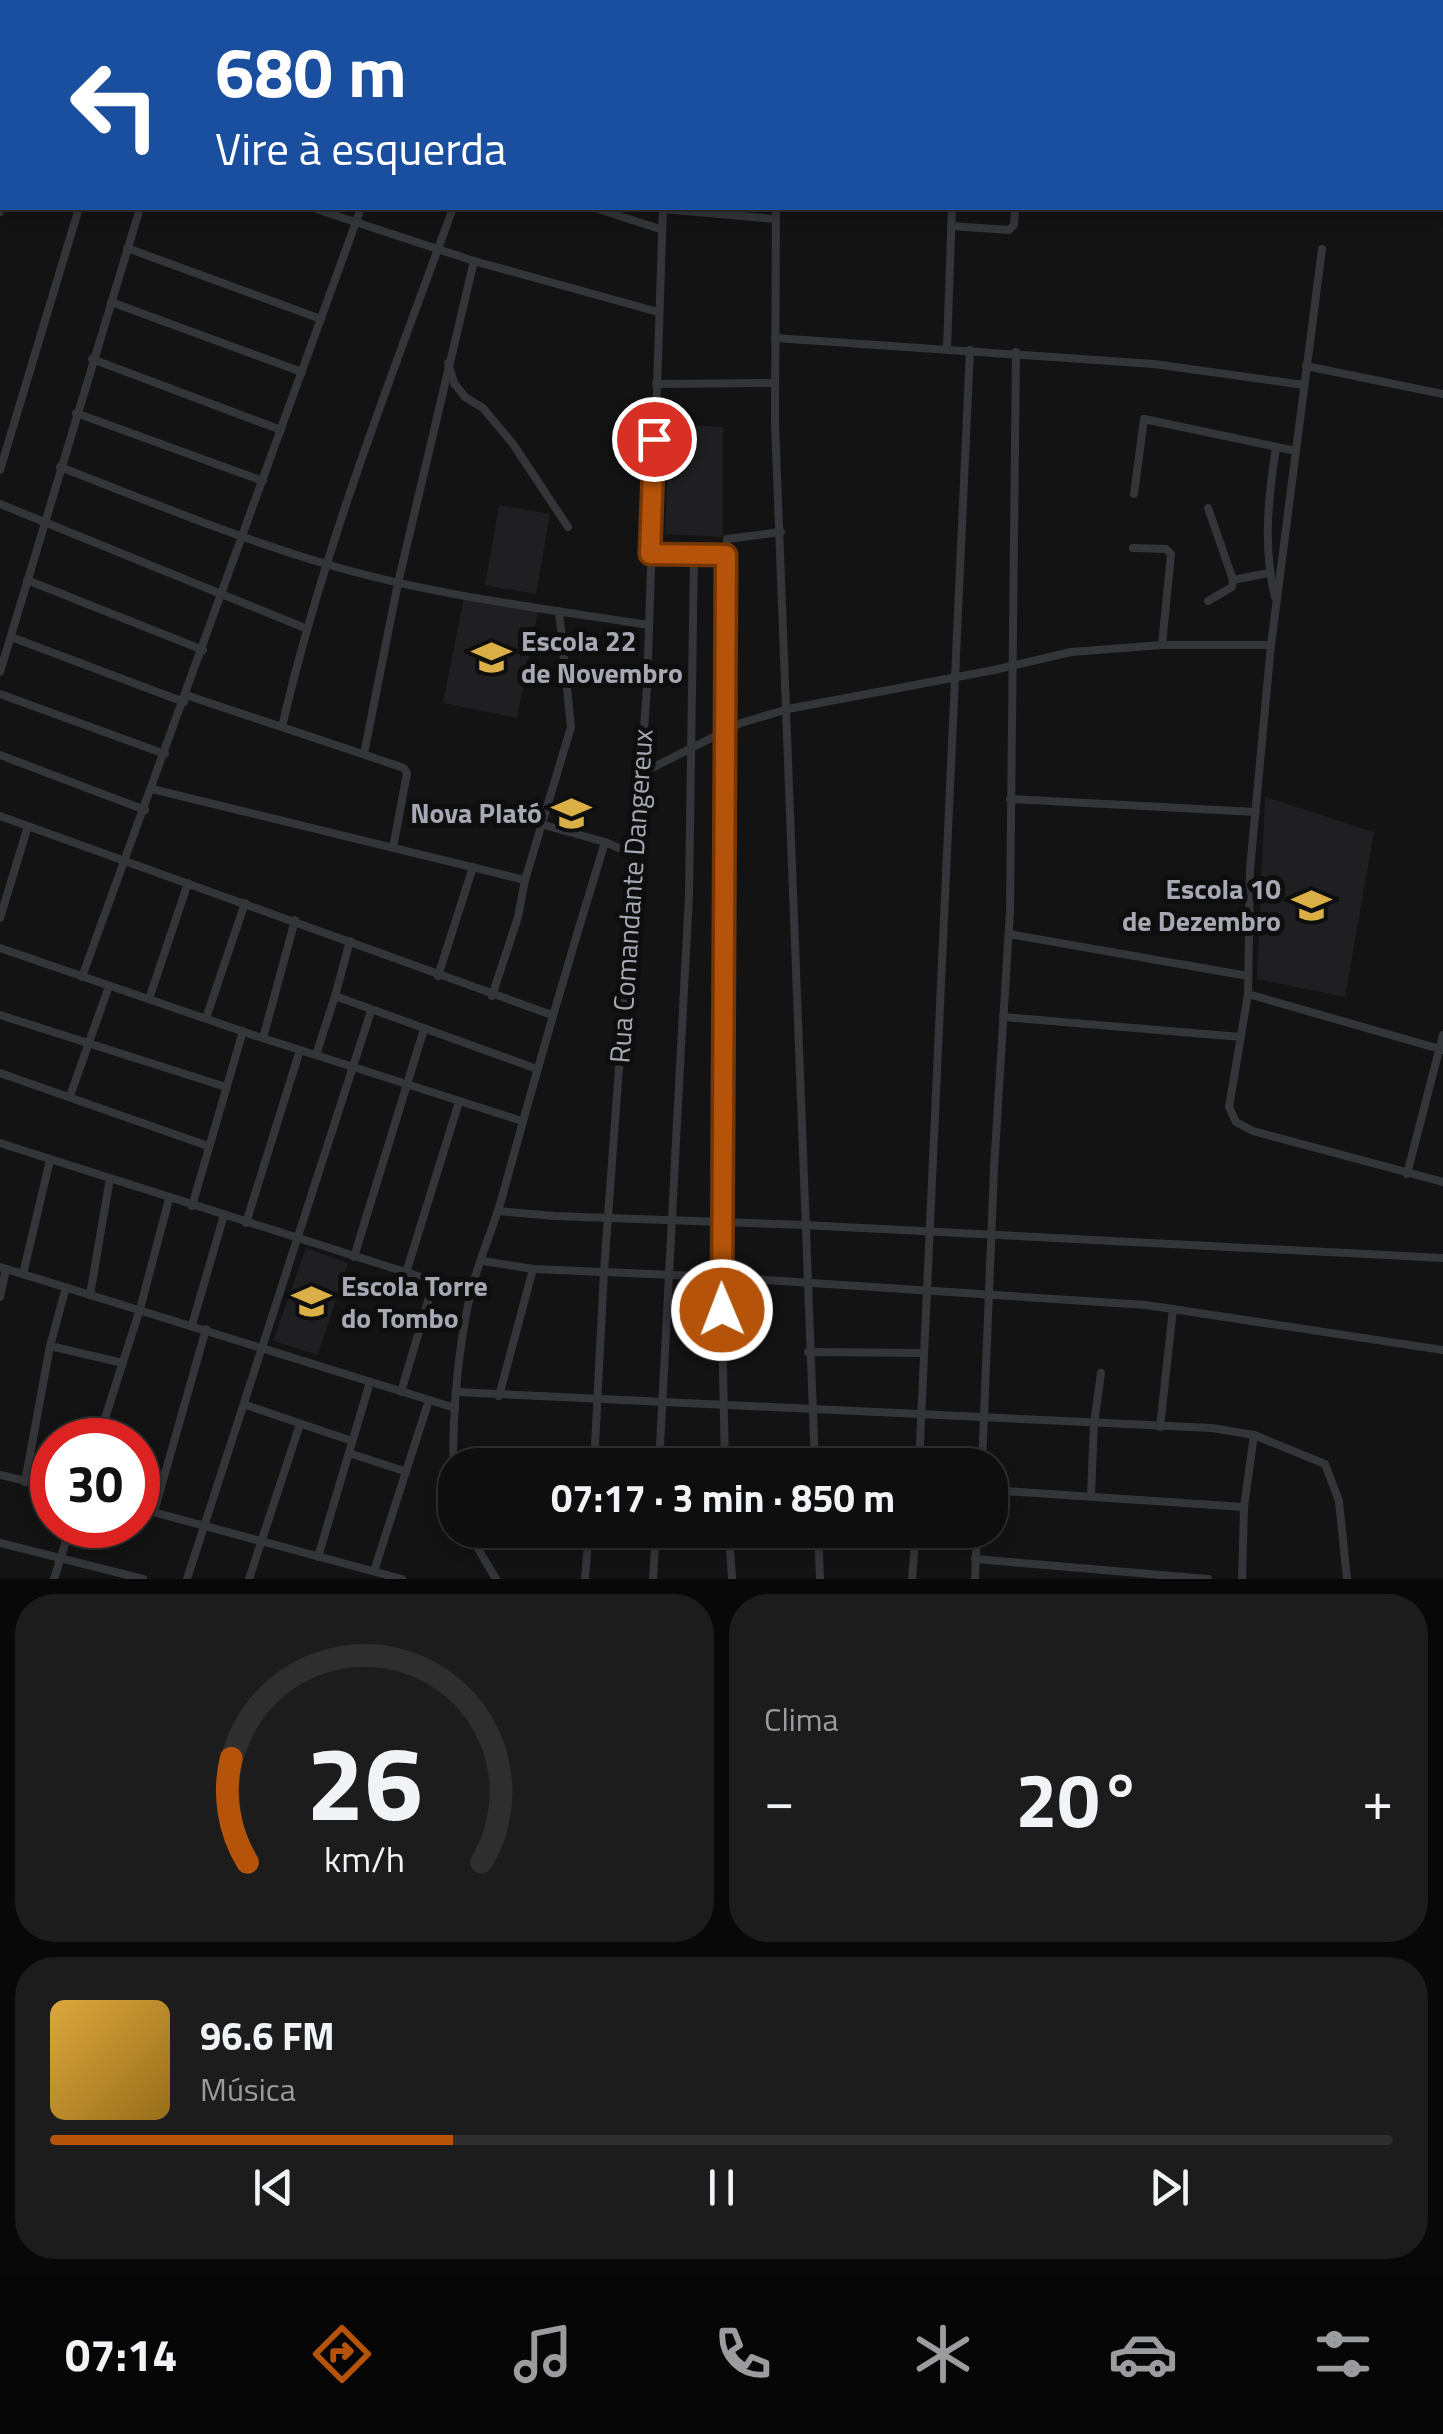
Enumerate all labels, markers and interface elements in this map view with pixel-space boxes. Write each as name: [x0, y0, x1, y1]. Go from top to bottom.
text: 680 m: [215, 18, 407, 124]
icon: left: [50, 40, 180, 170]
text: Vire à esquerda: [215, 114, 507, 182]
pin: [612, 397, 697, 482]
icon: arrive: [627, 412, 682, 467]
place label: Escola 22 de Novembro: [521, 619, 683, 694]
school or university icon: Escola 22 de Novembro: [470, 636, 512, 678]
street label: Rua Comandante Dangereux: [597, 727, 664, 1065]
place label: Nova Plató: [410, 791, 542, 834]
school or university icon: Nova Plató: [551, 792, 593, 834]
place label: Escola 10 de Dezembro: [1122, 867, 1281, 942]
school or university icon: Escola 10 de Dezembro: [1290, 884, 1332, 926]
position arrow: [670, 1258, 774, 1362]
place label: Escola Torre do Tombo: [341, 1264, 488, 1339]
school or university icon: Escola Torre do Tombo: [290, 1281, 332, 1323]
speed limit sign: 30: [30, 1418, 160, 1548]
text: 07:17 · 3 min · 850 m: [551, 1469, 895, 1527]
text: Clima: [764, 1695, 839, 1743]
text: 26: [306, 1702, 423, 1860]
text: 20°: [1015, 1742, 1142, 1856]
text: −: [764, 1758, 795, 1841]
text: +: [1362, 1758, 1393, 1841]
text: km/h: [324, 1831, 405, 1886]
text: 96.6 FM: [200, 2007, 335, 2065]
text: Música: [200, 2065, 296, 2113]
icon: previous: [246, 2160, 301, 2215]
icon: pause: [694, 2160, 749, 2215]
icon: next: [1142, 2160, 1197, 2215]
icon: directions: [307, 2319, 377, 2389]
icon: music: [508, 2319, 578, 2389]
icon: phone: [708, 2319, 778, 2389]
icon: climate: [908, 2319, 978, 2389]
icon: car: [1108, 2319, 1178, 2389]
icon: filters: [1308, 2319, 1378, 2389]
text: 07:14: [65, 2320, 177, 2388]

